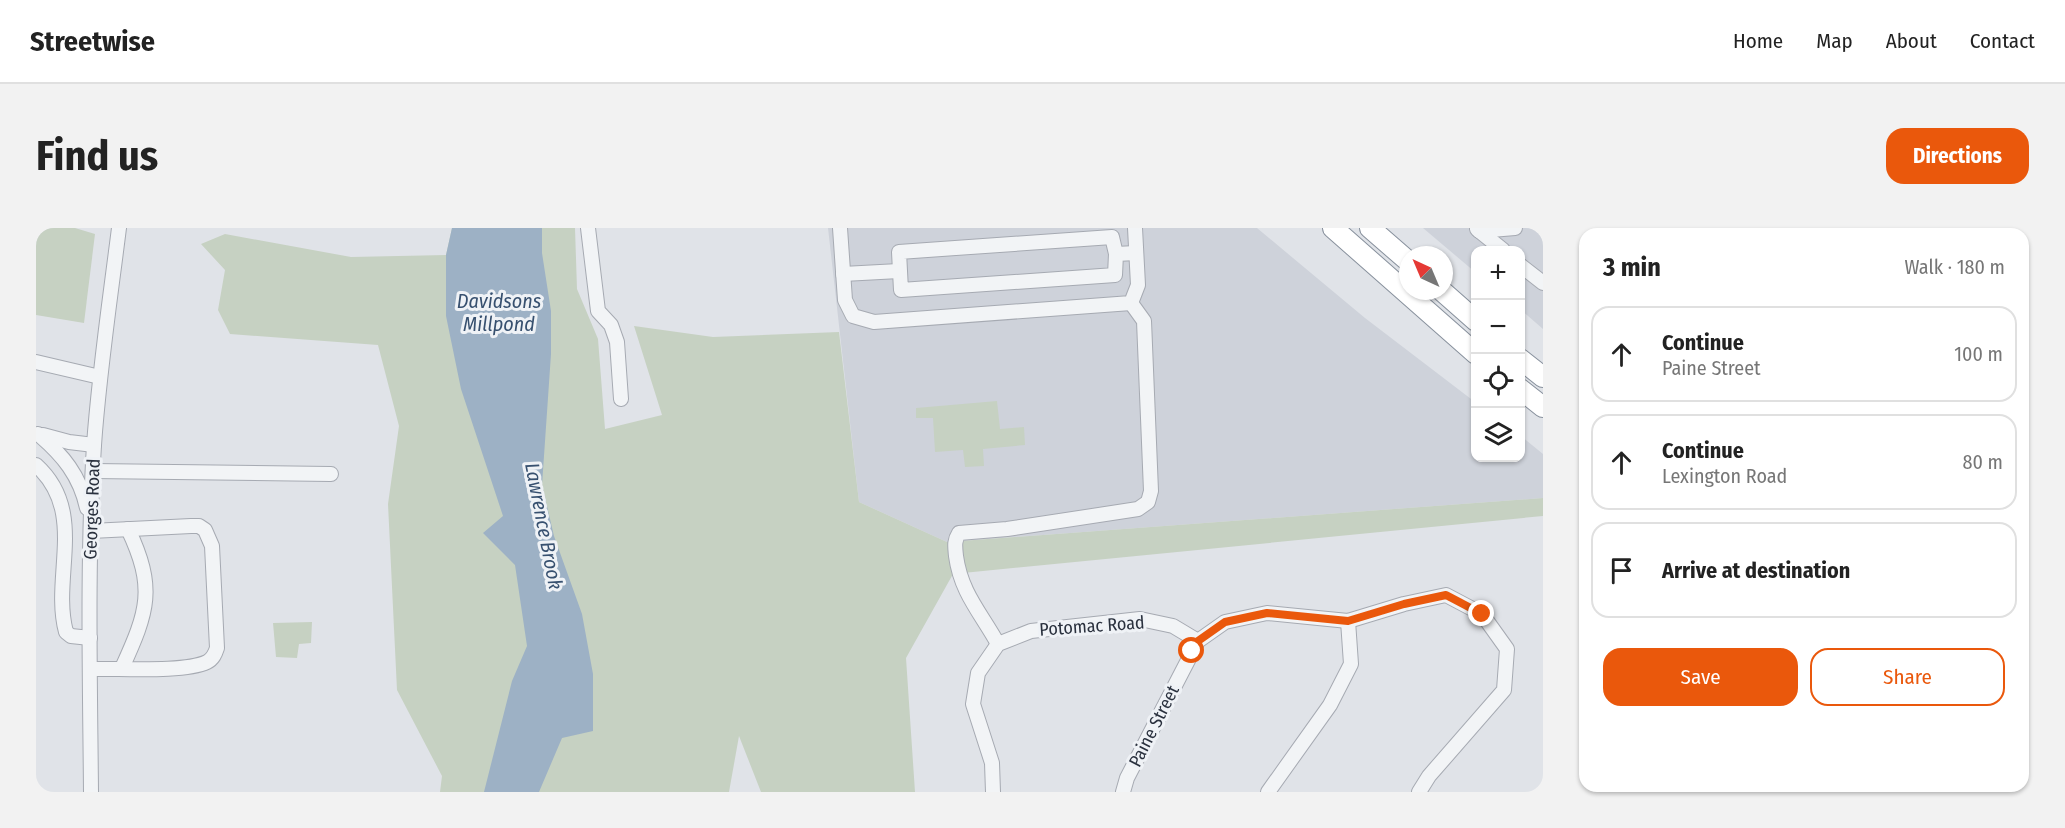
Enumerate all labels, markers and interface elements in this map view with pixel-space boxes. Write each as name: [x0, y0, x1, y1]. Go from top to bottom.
text: Streetwise: [30, 25, 155, 58]
text: Home: [1733, 28, 1783, 54]
text: Map: [1816, 28, 1853, 54]
text: About: [1886, 28, 1937, 54]
text: Contact: [1970, 28, 2035, 54]
button: Directions: [1886, 128, 2029, 184]
text: Find us: [36, 131, 158, 181]
north arrow: [1399, 246, 1453, 300]
map controls: [1471, 246, 1525, 462]
button: +: [1471, 246, 1525, 300]
text: 3 min: [1603, 252, 1661, 283]
text: Walk · 180 m: [1904, 255, 2005, 279]
water label: Davidsons Millpond: [457, 289, 542, 336]
button: −: [1471, 300, 1525, 354]
text: Continue: [1662, 329, 1744, 356]
icon: ahead: [1605, 338, 1638, 371]
text: 100 m: [1954, 342, 2003, 366]
button: locate: [1471, 354, 1525, 408]
text: Paine Street: [1662, 356, 1761, 380]
button: layers: [1471, 408, 1525, 462]
text: Continue: [1662, 437, 1744, 464]
icon: ahead: [1605, 446, 1638, 479]
text: 80 m: [1963, 450, 2003, 474]
street label: Georges Road: [79, 458, 105, 560]
water label: Lawrence Brook: [520, 461, 568, 591]
text: Lexington Road: [1662, 464, 1787, 488]
icon: arrive: [1605, 554, 1638, 587]
text: Arrive at destination: [1662, 557, 1850, 584]
route end: [1468, 600, 1494, 626]
street label: Potomac Road: [1039, 611, 1145, 641]
route start: [1178, 637, 1204, 663]
button: Save: [1603, 648, 1798, 706]
button: Share: [1810, 648, 2005, 706]
street label: Paine Street: [1124, 681, 1184, 771]

